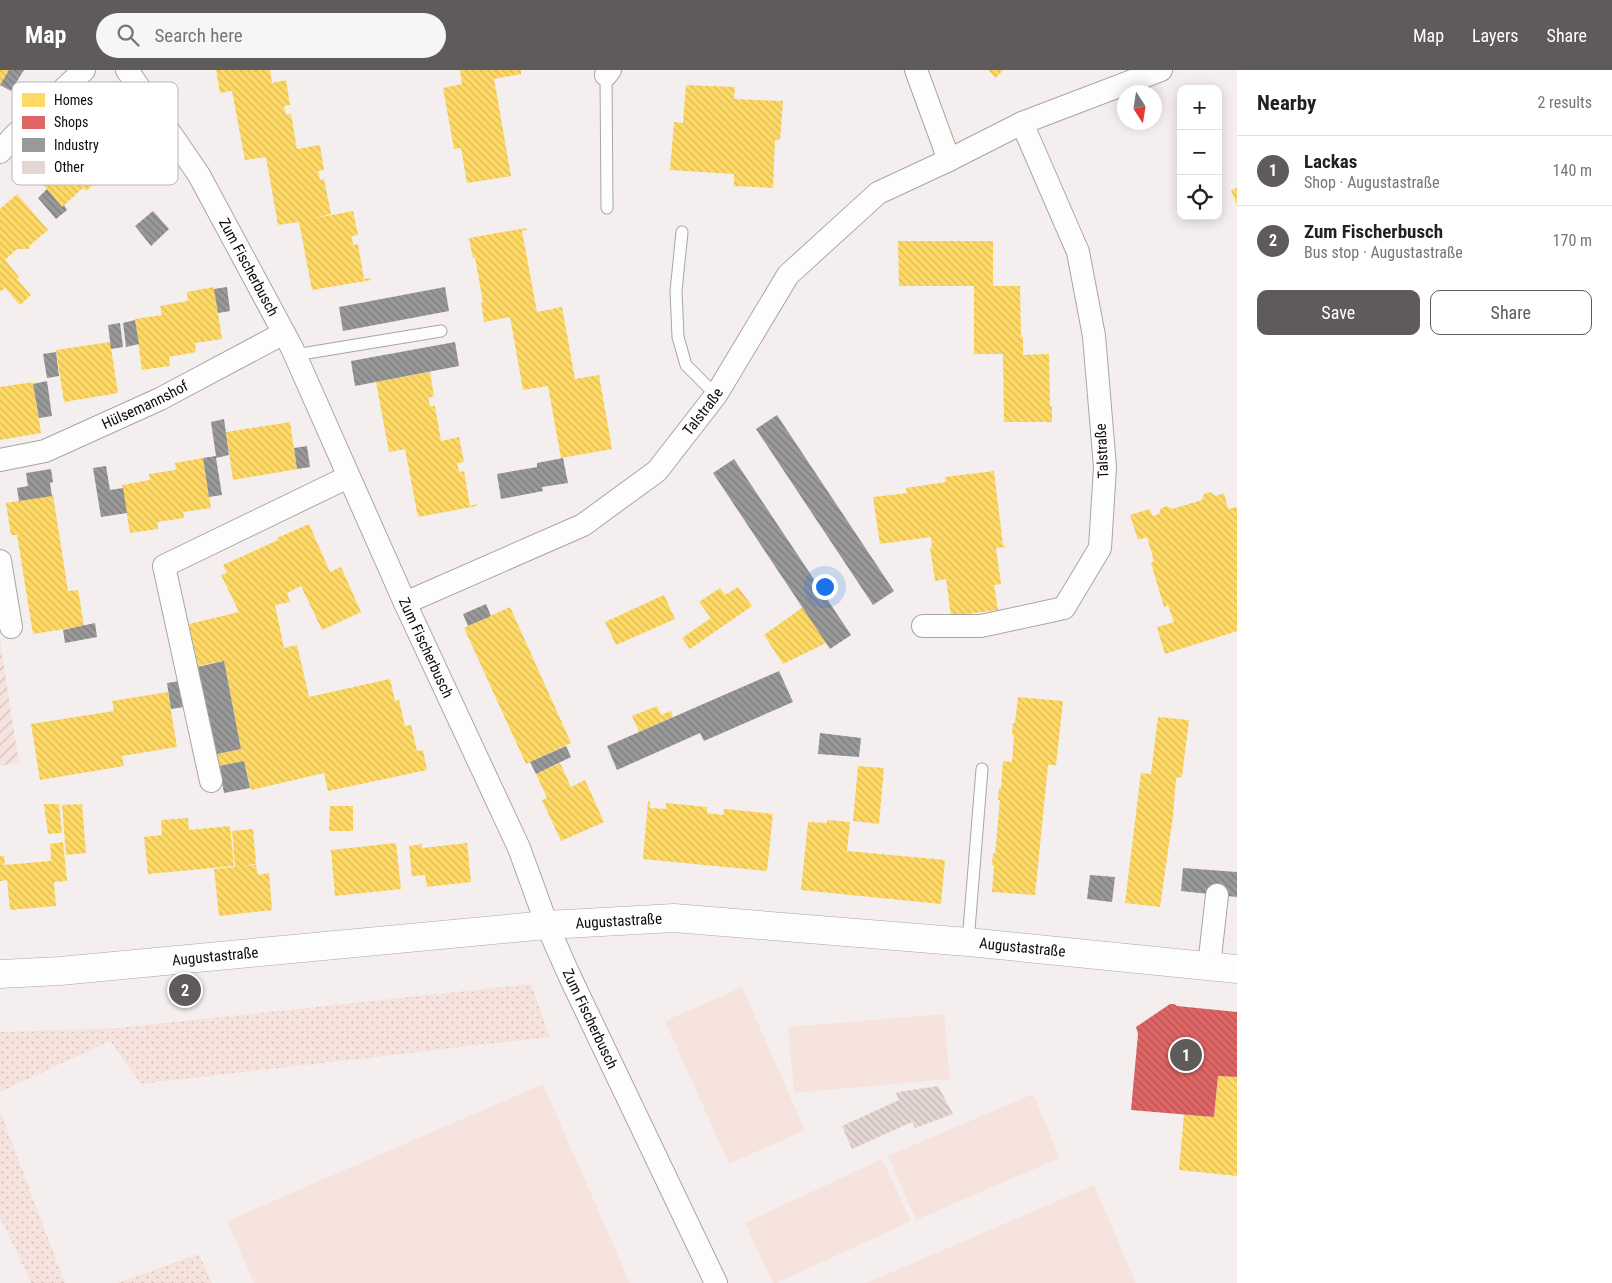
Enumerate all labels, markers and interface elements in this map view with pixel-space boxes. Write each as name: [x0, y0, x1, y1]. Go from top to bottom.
search box: [96, 13, 446, 58]
text: Map: [25, 21, 66, 49]
icon: search: [114, 21, 142, 49]
text: Search here: [154, 24, 243, 47]
text: Map: [1413, 25, 1444, 46]
text: Layers: [1472, 25, 1519, 46]
text: Share: [1547, 25, 1587, 46]
legend: [12, 82, 178, 185]
north arrow: [1117, 85, 1162, 130]
map controls: [1177, 85, 1222, 220]
button: +: [1177, 85, 1222, 130]
text: Nearby: [1257, 91, 1316, 115]
text: Homes: [54, 92, 93, 108]
text: 2 results: [1537, 93, 1592, 112]
text: Shops: [54, 114, 88, 130]
button: −: [1177, 130, 1222, 175]
text: Industry: [54, 137, 99, 153]
text: Lackas: [1304, 150, 1357, 173]
text: Other: [54, 159, 84, 175]
text: 1: [1269, 161, 1277, 180]
text: 140 m: [1553, 161, 1592, 180]
text: Shop · Augustastraße: [1304, 173, 1440, 192]
button: locate: [1177, 175, 1222, 220]
street label: Zum Fischerbusch: [215, 215, 282, 319]
text: Zum Fischerbusch: [1304, 220, 1443, 243]
text: 2: [1269, 231, 1277, 250]
text: 170 m: [1553, 231, 1592, 250]
text: Bus stop · Augustastraße: [1304, 243, 1463, 262]
button: Save: [1257, 290, 1420, 335]
button: Share: [1430, 290, 1592, 335]
street label: Hülsemannshof: [99, 377, 191, 433]
street label: Talstraße: [679, 385, 727, 439]
street label: Talstraße: [1092, 423, 1112, 479]
your location: [812, 574, 838, 600]
street label: Zum Fischerbusch: [395, 595, 457, 701]
street label: Augustastraße: [575, 910, 662, 932]
street label: Augustastraße: [978, 934, 1066, 961]
street label: Augustastraße: [171, 943, 259, 969]
street label: Zum Fischerbusch: [559, 966, 621, 1072]
pin: 2: [169, 971, 201, 1009]
pin: 1: [1170, 1036, 1202, 1074]

